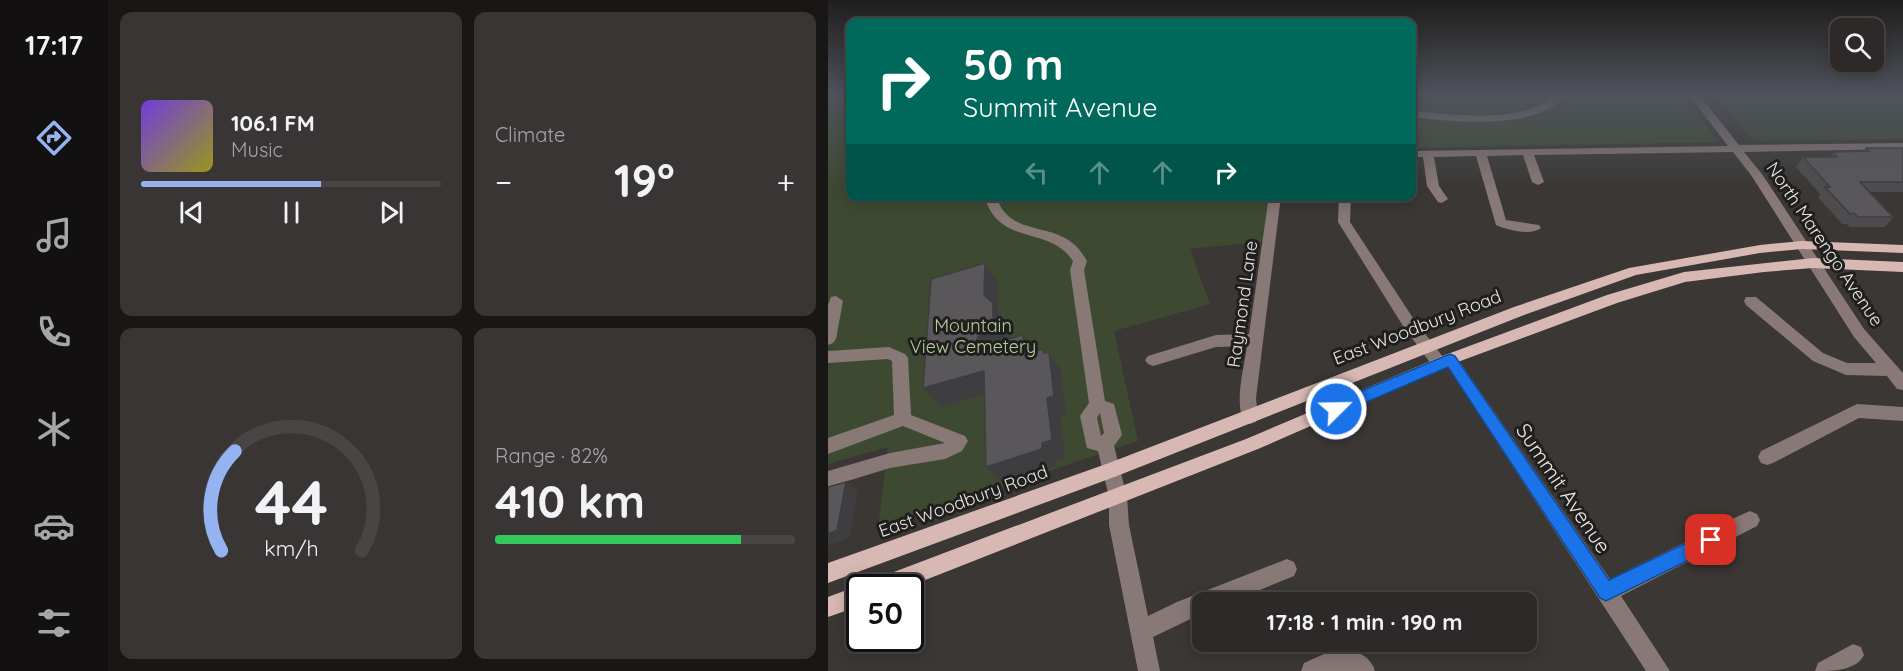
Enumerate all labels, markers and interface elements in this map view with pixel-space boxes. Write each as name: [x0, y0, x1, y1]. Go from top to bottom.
map controls: [1830, 18, 1884, 72]
button: search: [1830, 18, 1884, 72]
text: 17:17: [25, 28, 83, 62]
text: 50 m: [963, 38, 1063, 91]
icon: right: [864, 42, 942, 120]
text: Summit Avenue: [963, 90, 1157, 124]
text: 106.1 FM: [231, 109, 315, 137]
icon: directions: [33, 117, 75, 159]
text: Climate: [495, 122, 565, 147]
text: Music: [231, 137, 283, 162]
text: 19°: [614, 152, 675, 208]
icon: left: [1020, 156, 1053, 189]
icon: ahead: [1083, 156, 1116, 189]
icon: ahead: [1146, 156, 1179, 189]
icon: right: [1209, 156, 1242, 189]
street label: North Marengo Avenue: [1761, 157, 1889, 331]
text: −: [495, 161, 512, 202]
text: +: [776, 161, 795, 202]
icon: previous: [175, 196, 208, 229]
icon: pause: [275, 196, 308, 229]
icon: next: [375, 196, 408, 229]
icon: music: [33, 214, 75, 256]
street label: Raymond Lane: [1222, 239, 1262, 369]
street label: East Woodbury Road: [1330, 284, 1504, 370]
icon: phone: [33, 311, 75, 353]
park label: Mountain View Cemetery: [910, 314, 1036, 358]
position arrow: [1304, 377, 1368, 441]
icon: climate: [33, 408, 75, 450]
street label: Summit Avenue: [1511, 418, 1617, 558]
text: Range · 82%: [495, 443, 608, 468]
street label: East Woodbury Road: [875, 460, 1051, 542]
text: 44: [254, 463, 328, 541]
text: 410 km: [495, 473, 645, 529]
icon: car: [33, 505, 75, 547]
pin: [1685, 514, 1736, 565]
icon: arrive: [1694, 523, 1727, 556]
text: km/h: [264, 535, 318, 561]
speed limit sign: 50: [846, 574, 924, 652]
icon: filters: [33, 602, 75, 644]
text: 17:18 · 1 min · 190 m: [1267, 608, 1462, 636]

